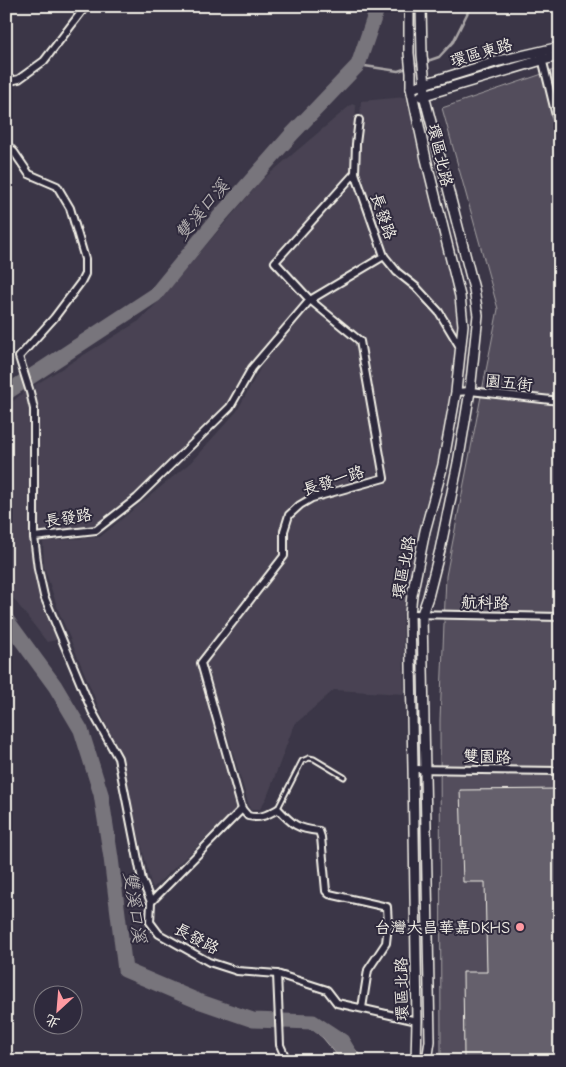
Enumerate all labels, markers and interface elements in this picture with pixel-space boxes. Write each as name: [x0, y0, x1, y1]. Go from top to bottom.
street label: 環區東路: [448, 35, 515, 70]
street label: 環區北路: [424, 122, 456, 188]
water label: 雙溪口溪: [171, 175, 234, 245]
street label: 長發路: [367, 191, 399, 242]
street label: 園五街: [484, 372, 534, 394]
street label: 長發一路: [300, 463, 367, 499]
street label: 長發路: [43, 505, 93, 531]
street label: 環區北路: [389, 534, 419, 600]
street label: 航科路: [461, 594, 509, 612]
street label: 雙園路: [463, 748, 511, 766]
water label: 雙溪口溪: [119, 870, 150, 945]
place label: 台灣大昌華嘉DKHS: [375, 919, 510, 937]
street label: 長發路: [171, 920, 222, 958]
marker: 台灣大昌華嘉DKHS: [514, 921, 526, 933]
street label: 環區北路: [392, 957, 412, 1021]
north arrow: [32, 984, 82, 1034]
text: 北: [43, 1011, 63, 1032]

